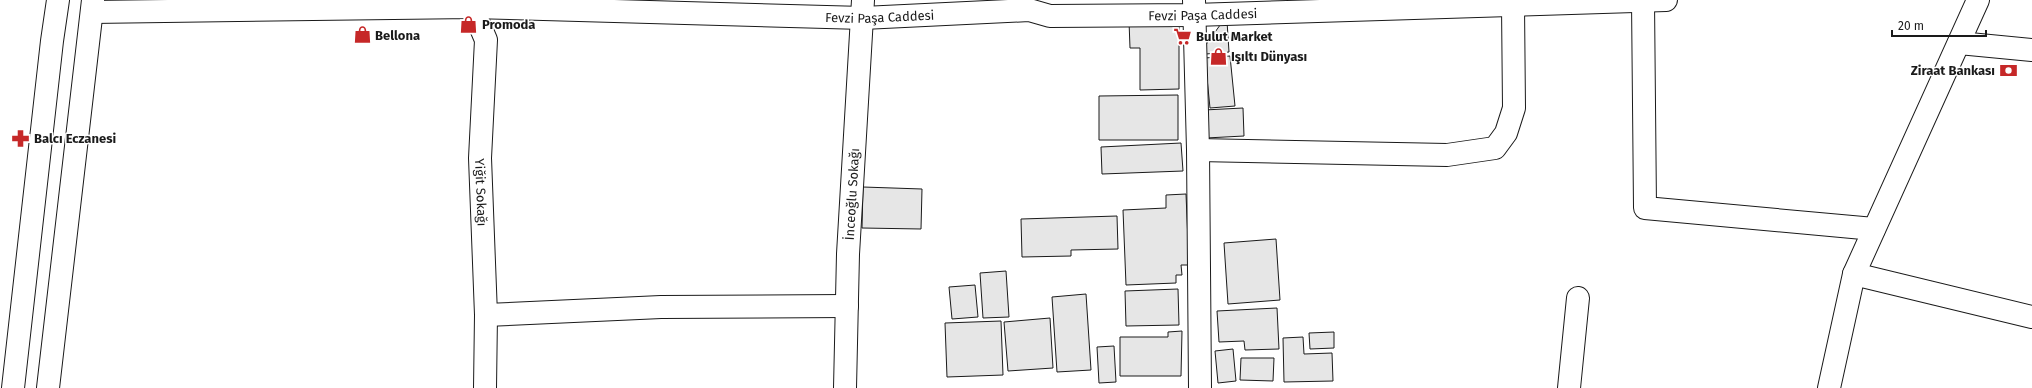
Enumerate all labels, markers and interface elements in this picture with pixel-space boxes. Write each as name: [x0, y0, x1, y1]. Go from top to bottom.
street label: Fevzi Paşa Caddesi: [1148, 5, 1258, 23]
street label: Fevzi Paşa Caddesi: [825, 7, 935, 26]
scale bar: [1892, 12, 1986, 38]
shop icon: Promoda: [459, 14, 479, 34]
place label: Promoda: [482, 17, 535, 32]
text: 20 m: [1898, 19, 1924, 33]
shop icon: Bellona: [352, 25, 372, 45]
supermarket icon: Bulut Market: [1173, 26, 1193, 46]
place label: Bellona: [375, 28, 420, 43]
place label: Bulut Market: [1196, 29, 1274, 44]
shop icon: Işıltı Dünyası: [1208, 46, 1228, 66]
place label: Işıltı Dünyası: [1231, 49, 1307, 65]
bank icon: Ziraat Bankası: [1998, 60, 2018, 80]
place label: Ziraat Bankası: [1911, 63, 1995, 78]
pharmacy icon: Balcı Eczanesi: [11, 128, 31, 148]
place label: Balcı Eczanesi: [34, 131, 116, 146]
street label: İnceoğlu Sokağı: [841, 148, 862, 241]
street label: Yiğit Sokağı: [473, 158, 490, 227]

